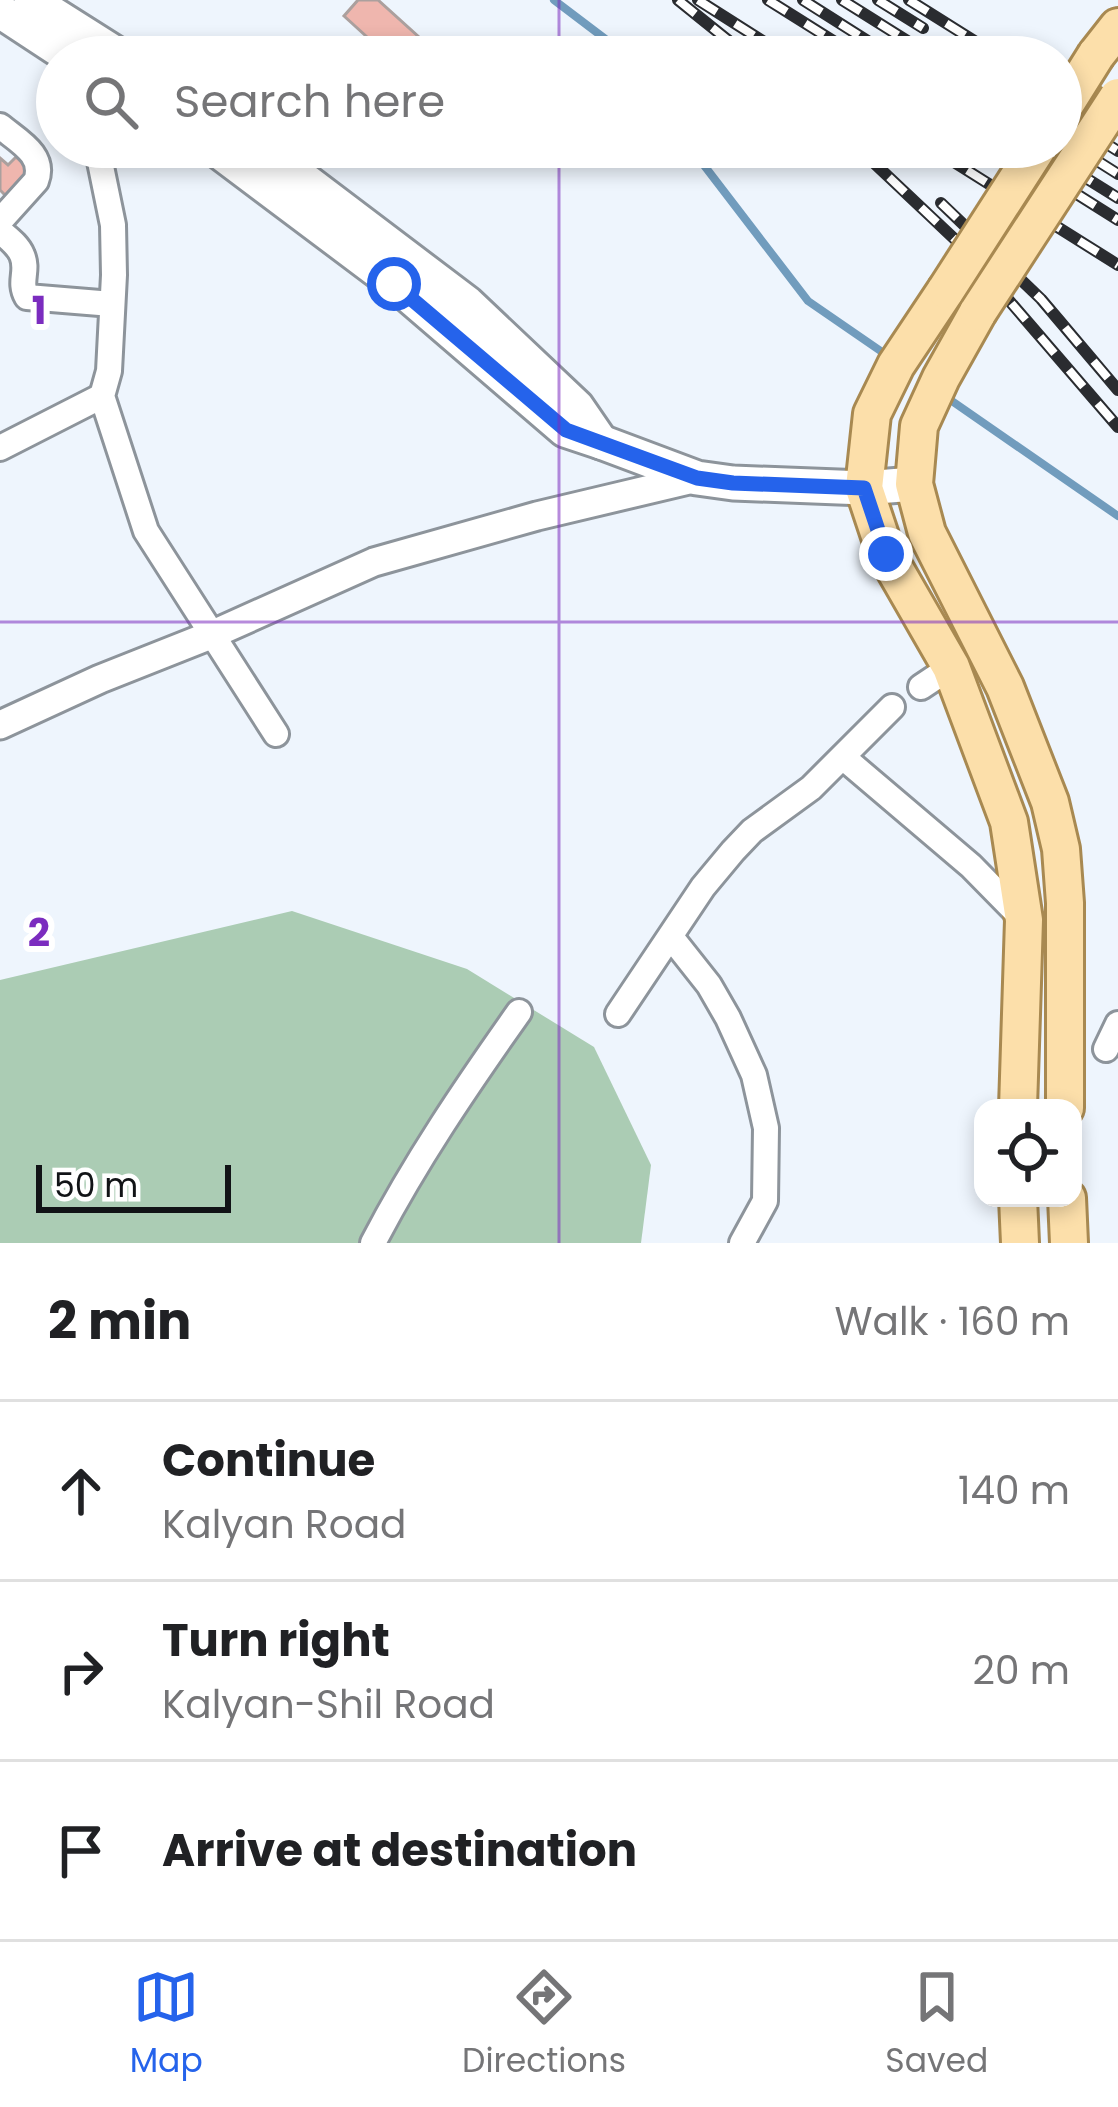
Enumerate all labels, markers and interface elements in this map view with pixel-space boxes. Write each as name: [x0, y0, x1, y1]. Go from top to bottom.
search box: [36, 36, 1082, 168]
icon: search: [78, 69, 144, 135]
text: Search here: [174, 70, 445, 133]
route start: [367, 257, 421, 311]
text: 1: [32, 283, 46, 338]
route end: [859, 527, 913, 581]
text: 2: [28, 905, 50, 960]
map controls: [974, 1099, 1082, 1207]
button: locate: [974, 1099, 1082, 1207]
scale bar: [36, 1159, 231, 1212]
text: 50 m: [54, 1162, 138, 1209]
text: 2 min: [48, 1285, 191, 1357]
text: Walk · 160 m: [834, 1294, 1070, 1349]
text: Continue: [162, 1429, 375, 1492]
icon: ahead: [48, 1458, 114, 1524]
text: 140 m: [958, 1463, 1070, 1518]
text: Kalyan Road: [162, 1497, 406, 1552]
text: Turn right: [162, 1609, 390, 1672]
icon: right: [48, 1638, 114, 1704]
text: 20 m: [972, 1643, 1070, 1698]
text: Kalyan-Shil Road: [162, 1677, 495, 1732]
icon: arrive: [48, 1818, 114, 1884]
text: Arrive at destination: [162, 1819, 637, 1882]
tab: Map: [130, 1964, 203, 2086]
tab: Directions: [462, 1964, 626, 2086]
tab: Saved: [885, 1964, 988, 2086]

